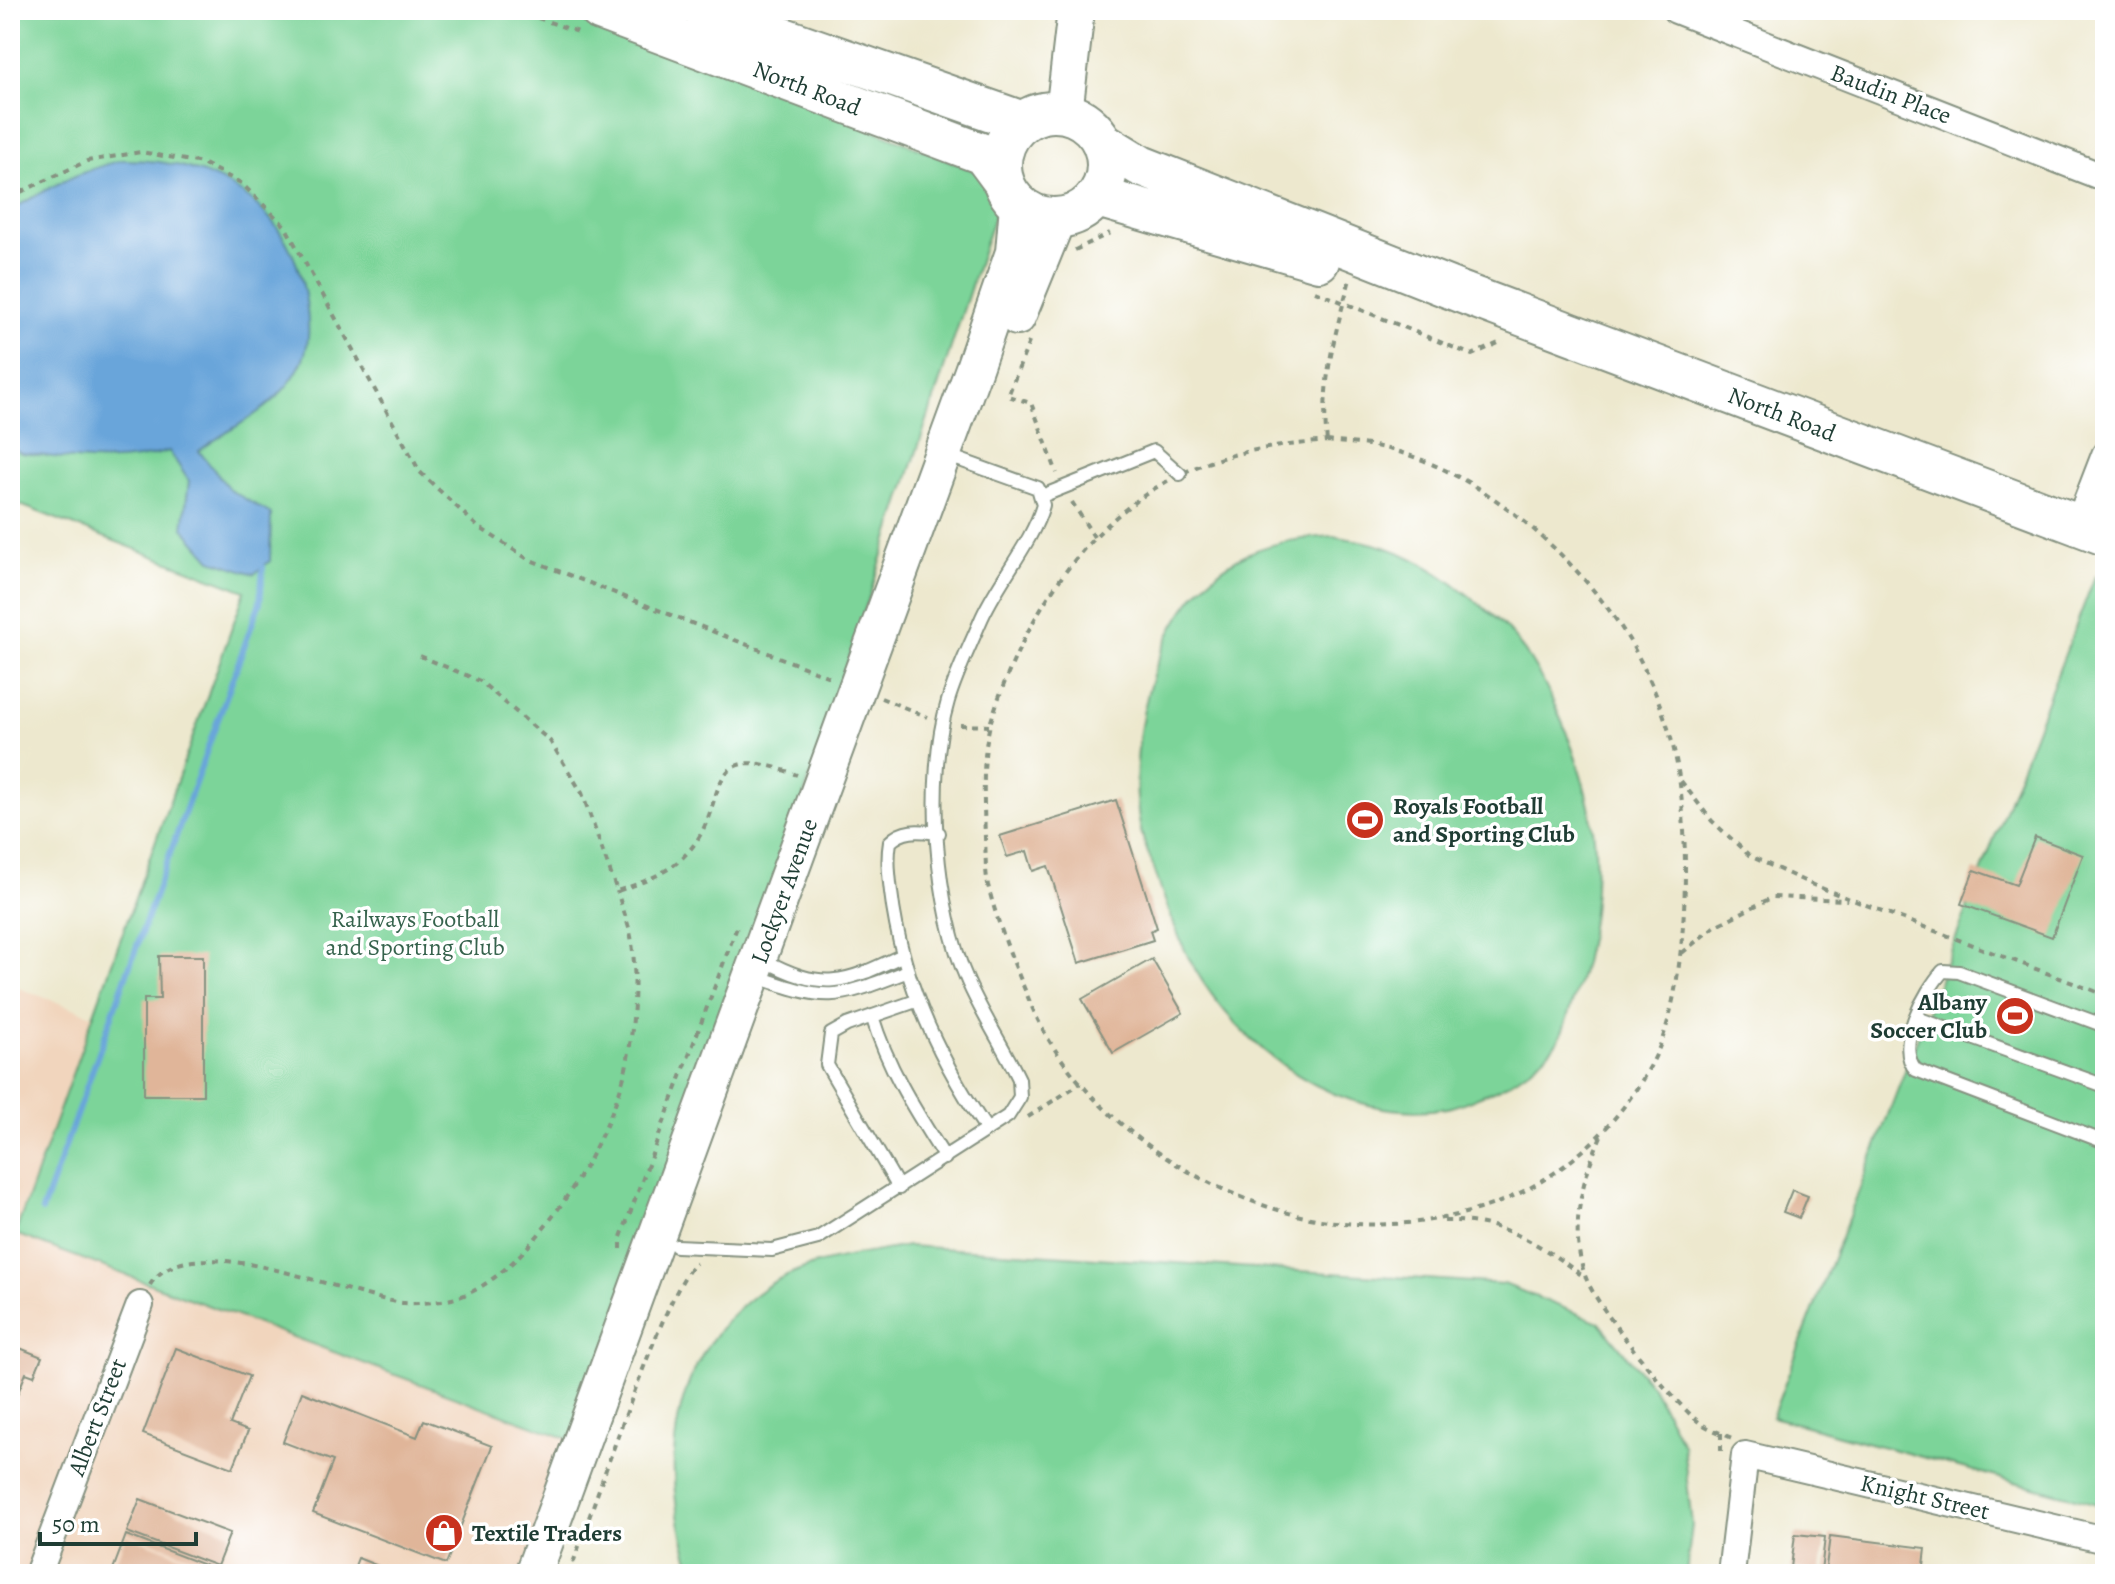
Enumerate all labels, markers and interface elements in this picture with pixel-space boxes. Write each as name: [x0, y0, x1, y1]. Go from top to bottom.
street label: North Road: [748, 53, 866, 123]
street label: Baudin Place: [1826, 56, 1956, 132]
street label: North Road: [1723, 379, 1841, 449]
place label: Royals Football and Sporting Club: [1393, 790, 1575, 850]
sports icon: Royals Football and Sporting Club: [1344, 799, 1386, 841]
street label: Lockyer Avenue: [743, 814, 825, 968]
park label: Railways Football and Sporting Club: [325, 903, 505, 963]
place label: Albany Soccer Club: [1870, 986, 1988, 1046]
sports icon: Albany Soccer Club: [1994, 995, 2036, 1037]
street label: Albert Street: [60, 1354, 134, 1481]
street label: Knight Street: [1857, 1467, 1993, 1527]
scale bar: [40, 1496, 196, 1546]
text: 50 m: [52, 1508, 100, 1540]
shop icon: Textile Traders: [423, 1512, 465, 1554]
place label: Textile Traders: [472, 1517, 622, 1549]

